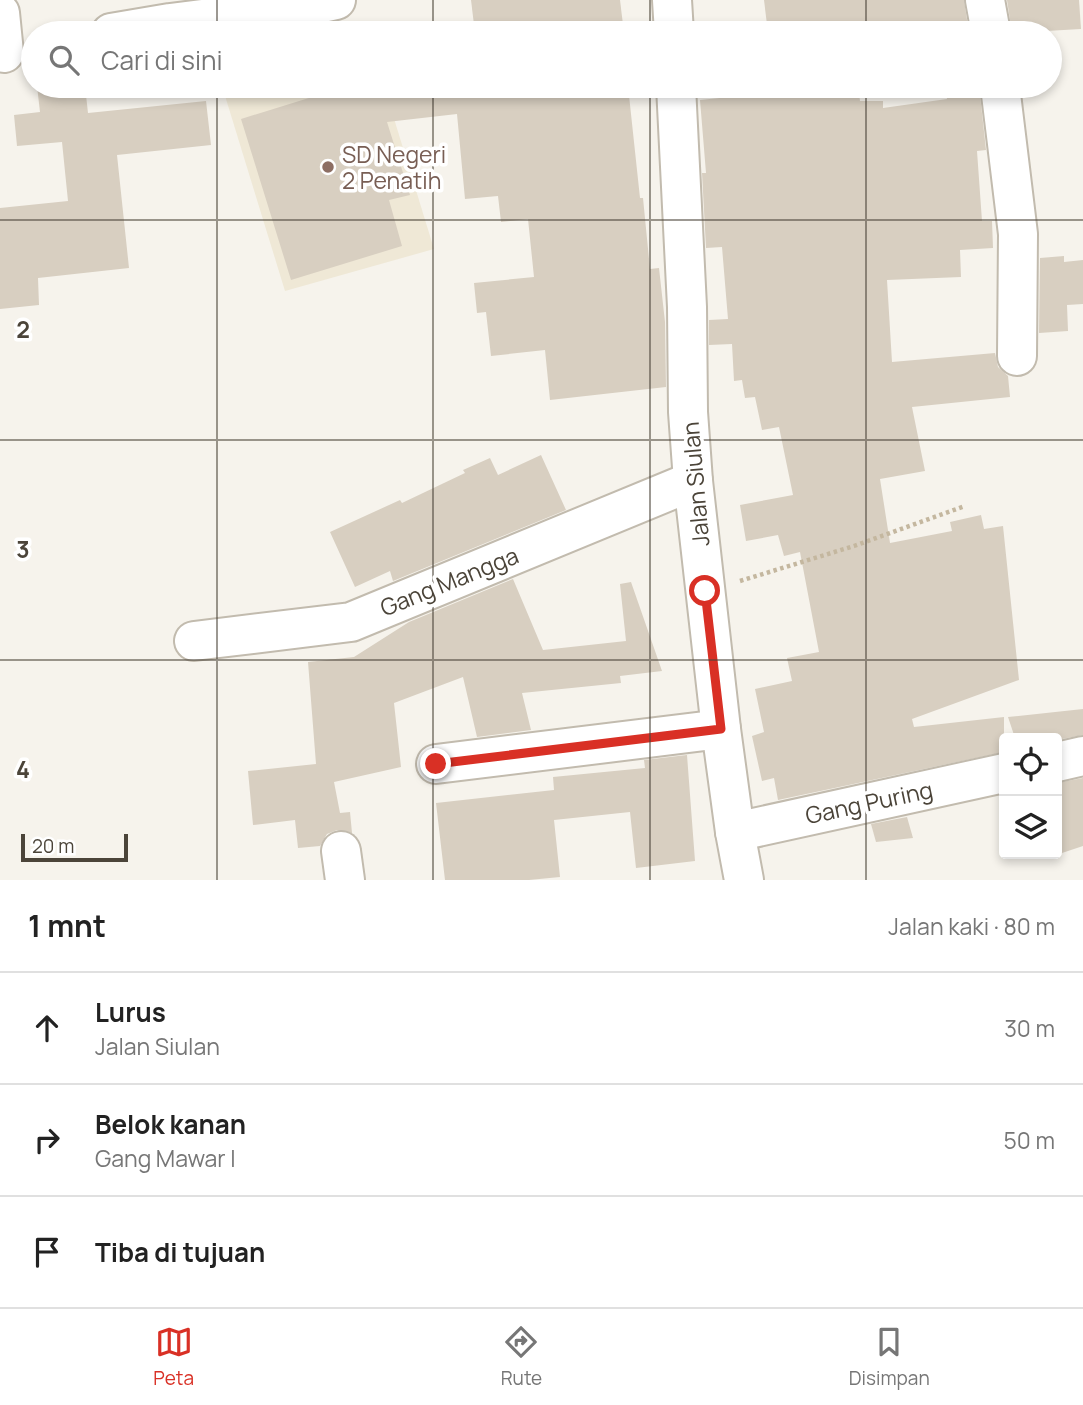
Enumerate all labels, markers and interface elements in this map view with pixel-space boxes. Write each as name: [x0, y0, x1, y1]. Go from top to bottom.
search box: [21, 21, 1062, 98]
icon: search: [45, 41, 83, 79]
text: Cari di sini: [101, 42, 223, 78]
place label: SD Negeri 2 Penatih: [342, 138, 446, 196]
marker: SD Negeri 2 Penatih: [320, 159, 336, 175]
text: 2: [16, 313, 30, 345]
street label: Jalan Siulan: [674, 420, 716, 548]
text: 3: [16, 533, 30, 565]
street label: Gang Mangga: [375, 539, 523, 623]
route start: [689, 575, 720, 606]
map controls: [999, 733, 1062, 859]
button: locate: [999, 733, 1062, 796]
route end: [420, 748, 451, 779]
text: 4: [16, 753, 30, 785]
street label: Gang Puring: [802, 773, 936, 831]
button: layers: [999, 796, 1062, 859]
scale bar: [21, 831, 128, 863]
text: 20 m: [32, 833, 74, 859]
text: 1 mnt: [28, 905, 106, 946]
text: Jalan kaki · 80 m: [888, 910, 1055, 942]
text: Lurus: [95, 994, 166, 1030]
icon: ahead: [28, 1009, 66, 1047]
text: 30 m: [1004, 1012, 1055, 1044]
text: Jalan Siulan: [95, 1030, 220, 1062]
text: Belok kanan: [95, 1106, 246, 1142]
icon: right: [28, 1121, 66, 1159]
text: 50 m: [1004, 1124, 1055, 1156]
text: Gang Mawar I: [95, 1142, 236, 1174]
icon: arrive: [28, 1233, 66, 1271]
text: Tiba di tujuan: [95, 1234, 265, 1270]
tab: Peta: [153, 1323, 194, 1391]
tab: Rute: [501, 1323, 542, 1391]
tab: Disimpan: [849, 1323, 930, 1391]

